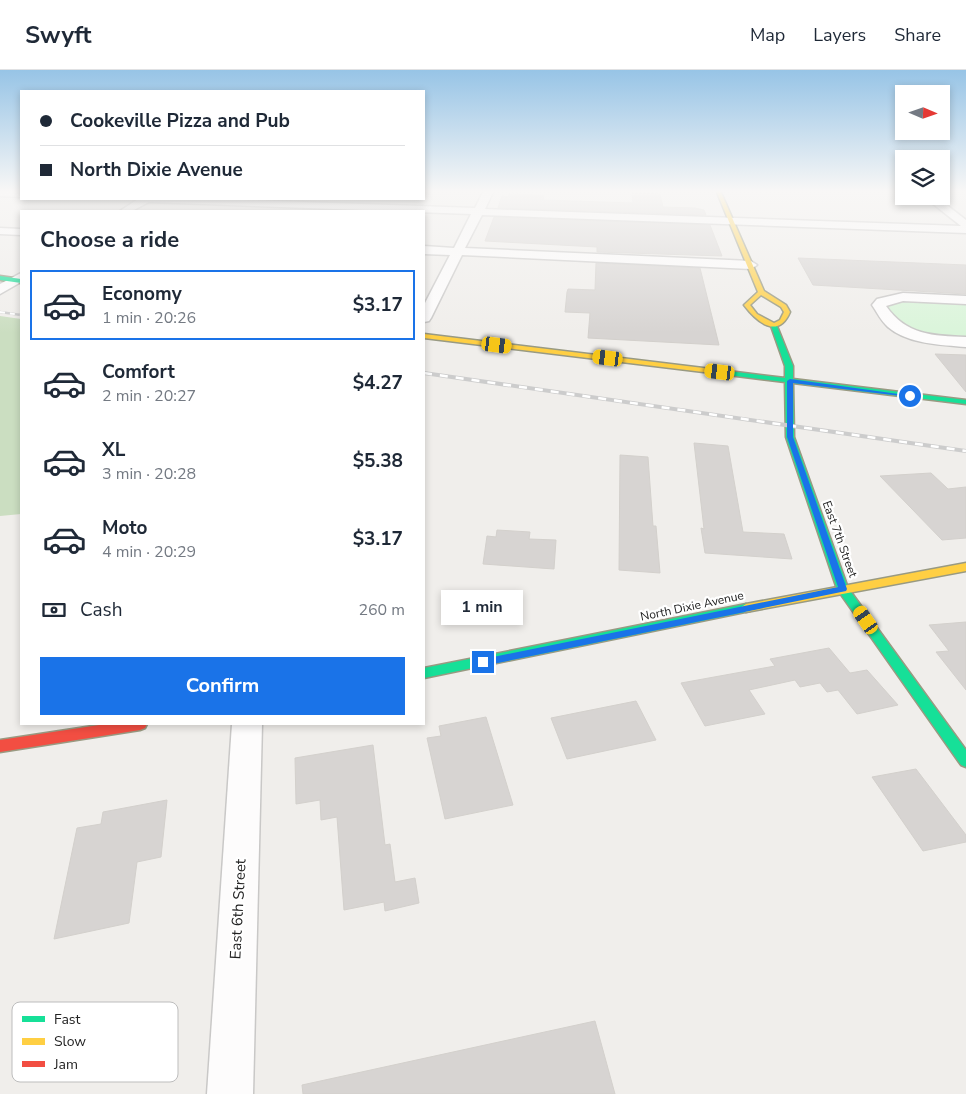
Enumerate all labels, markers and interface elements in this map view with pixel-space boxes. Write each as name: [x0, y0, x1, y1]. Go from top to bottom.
text: Swyft: [25, 19, 91, 51]
text: Map: [750, 23, 785, 47]
text: Layers: [813, 23, 866, 47]
text: Share: [894, 23, 941, 47]
north arrow: [895, 85, 950, 140]
map controls: [895, 85, 950, 205]
text: Cookeville Pizza and Pub: [70, 108, 290, 134]
button: layers: [895, 150, 950, 205]
text: North Dixie Avenue: [70, 157, 243, 183]
text: Choose a ride: [40, 225, 179, 255]
text: Economy: [102, 281, 182, 307]
icon: car: [42, 283, 87, 328]
text: $3.17: [353, 292, 403, 318]
text: 1 min · 20:26: [102, 307, 196, 329]
car: [481, 336, 512, 354]
car: [592, 349, 623, 367]
text: Comfort: [102, 359, 175, 385]
icon: car: [42, 361, 87, 406]
car: [704, 363, 735, 381]
text: $4.27: [353, 370, 403, 396]
text: 2 min · 20:27: [102, 385, 196, 407]
route start: [899, 385, 921, 407]
text: XL: [102, 437, 125, 463]
icon: car: [42, 439, 87, 484]
text: $5.38: [353, 448, 403, 474]
text: 3 min · 20:28: [102, 463, 196, 485]
street label: East 7th Street: [819, 499, 862, 580]
text: Moto: [102, 515, 148, 541]
icon: car: [42, 517, 87, 562]
text: $3.17: [353, 526, 403, 552]
text: 4 min · 20:29: [102, 541, 196, 563]
street label: North Dixie Avenue: [639, 587, 745, 625]
callout: 1 min: [442, 590, 524, 624]
icon: cash: [40, 596, 68, 624]
text: 1 min: [461, 596, 503, 618]
text: Cash: [80, 597, 122, 623]
text: 260 m: [358, 599, 405, 621]
car: [851, 603, 880, 637]
route end: [472, 651, 494, 673]
button: Confirm: [40, 657, 405, 715]
street label: East 6th Street: [225, 858, 251, 960]
legend: [12, 1002, 178, 1082]
text: Fast: [54, 1010, 80, 1029]
text: Slow: [54, 1032, 86, 1051]
text: Jam: [53, 1055, 78, 1074]

